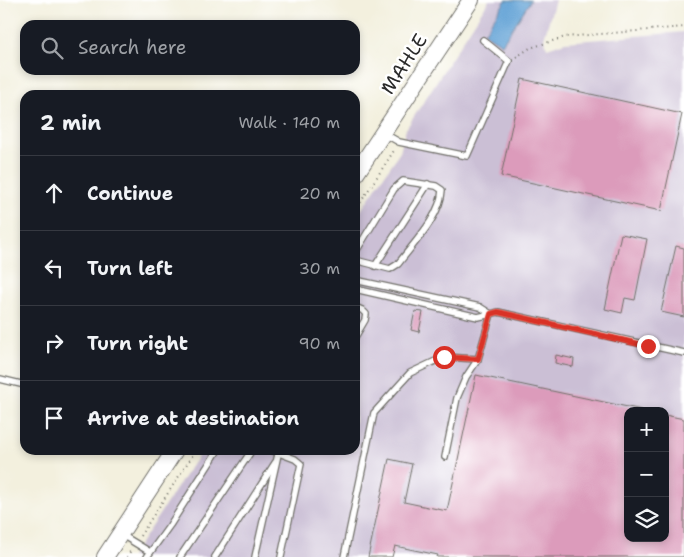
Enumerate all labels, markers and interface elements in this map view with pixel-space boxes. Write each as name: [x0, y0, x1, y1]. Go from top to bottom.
search box: [20, 20, 360, 75]
street label: MAHLE: [375, 29, 433, 99]
icon: search: [38, 34, 66, 62]
text: Search here: [78, 35, 187, 60]
text: 2 min: [40, 109, 101, 137]
text: Walk · 140 m: [238, 112, 340, 133]
icon: ahead: [40, 179, 68, 207]
text: Continue: [87, 181, 173, 206]
text: 20 m: [299, 183, 340, 204]
icon: left: [40, 254, 68, 282]
text: Turn left: [87, 256, 173, 281]
text: 30 m: [299, 258, 340, 279]
icon: right: [40, 329, 68, 357]
text: Turn right: [87, 331, 188, 356]
text: 90 m: [299, 333, 340, 354]
route end: [637, 335, 660, 358]
route start: [433, 346, 456, 369]
icon: arrive: [40, 404, 68, 432]
text: Arrive at destination: [87, 406, 299, 431]
map controls: [624, 407, 669, 542]
button: +: [624, 407, 669, 452]
button: −: [624, 452, 669, 497]
button: layers: [624, 497, 669, 542]

